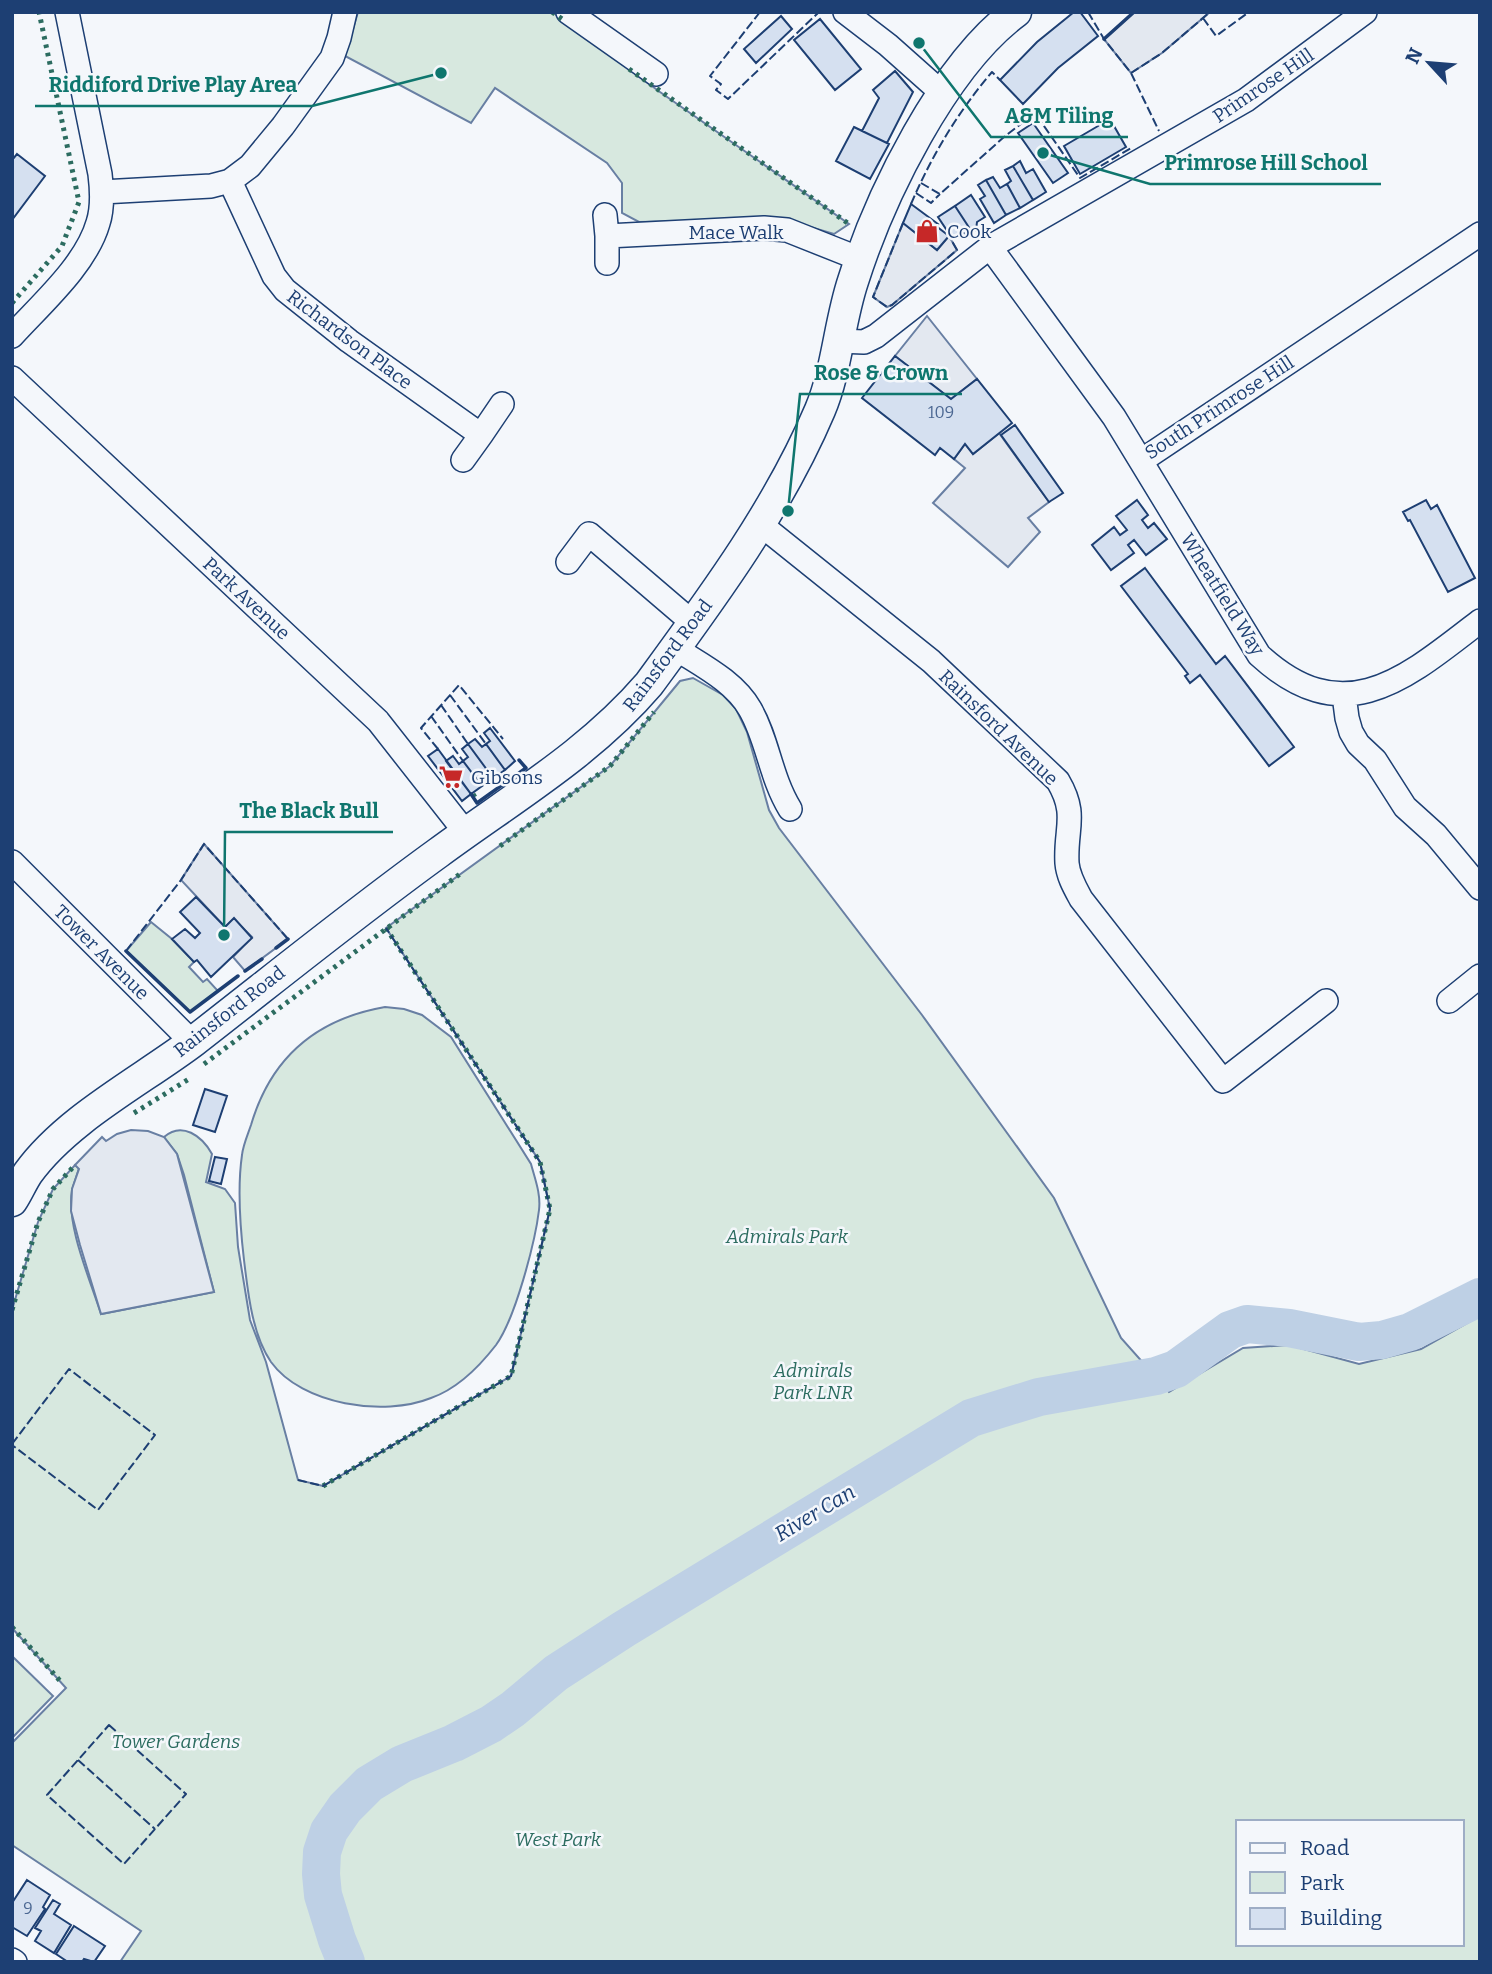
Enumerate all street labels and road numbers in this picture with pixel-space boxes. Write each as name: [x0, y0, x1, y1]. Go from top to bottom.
street label: Primrose Hill: [1208, 43, 1318, 128]
street label: Mace Walk: [688, 221, 784, 244]
street label: Richardson Place: [282, 285, 417, 394]
street label: South Primrose Hill: [1140, 351, 1298, 464]
street label: Wheatfield Way: [1176, 529, 1270, 660]
street label: Park Avenue: [198, 552, 295, 645]
street label: Rainsford Road: [618, 595, 717, 716]
street label: Rainsford Avenue: [934, 665, 1063, 790]
street label: Tower Avenue: [49, 900, 154, 1005]
street label: Rainsford Road: [169, 961, 289, 1062]

